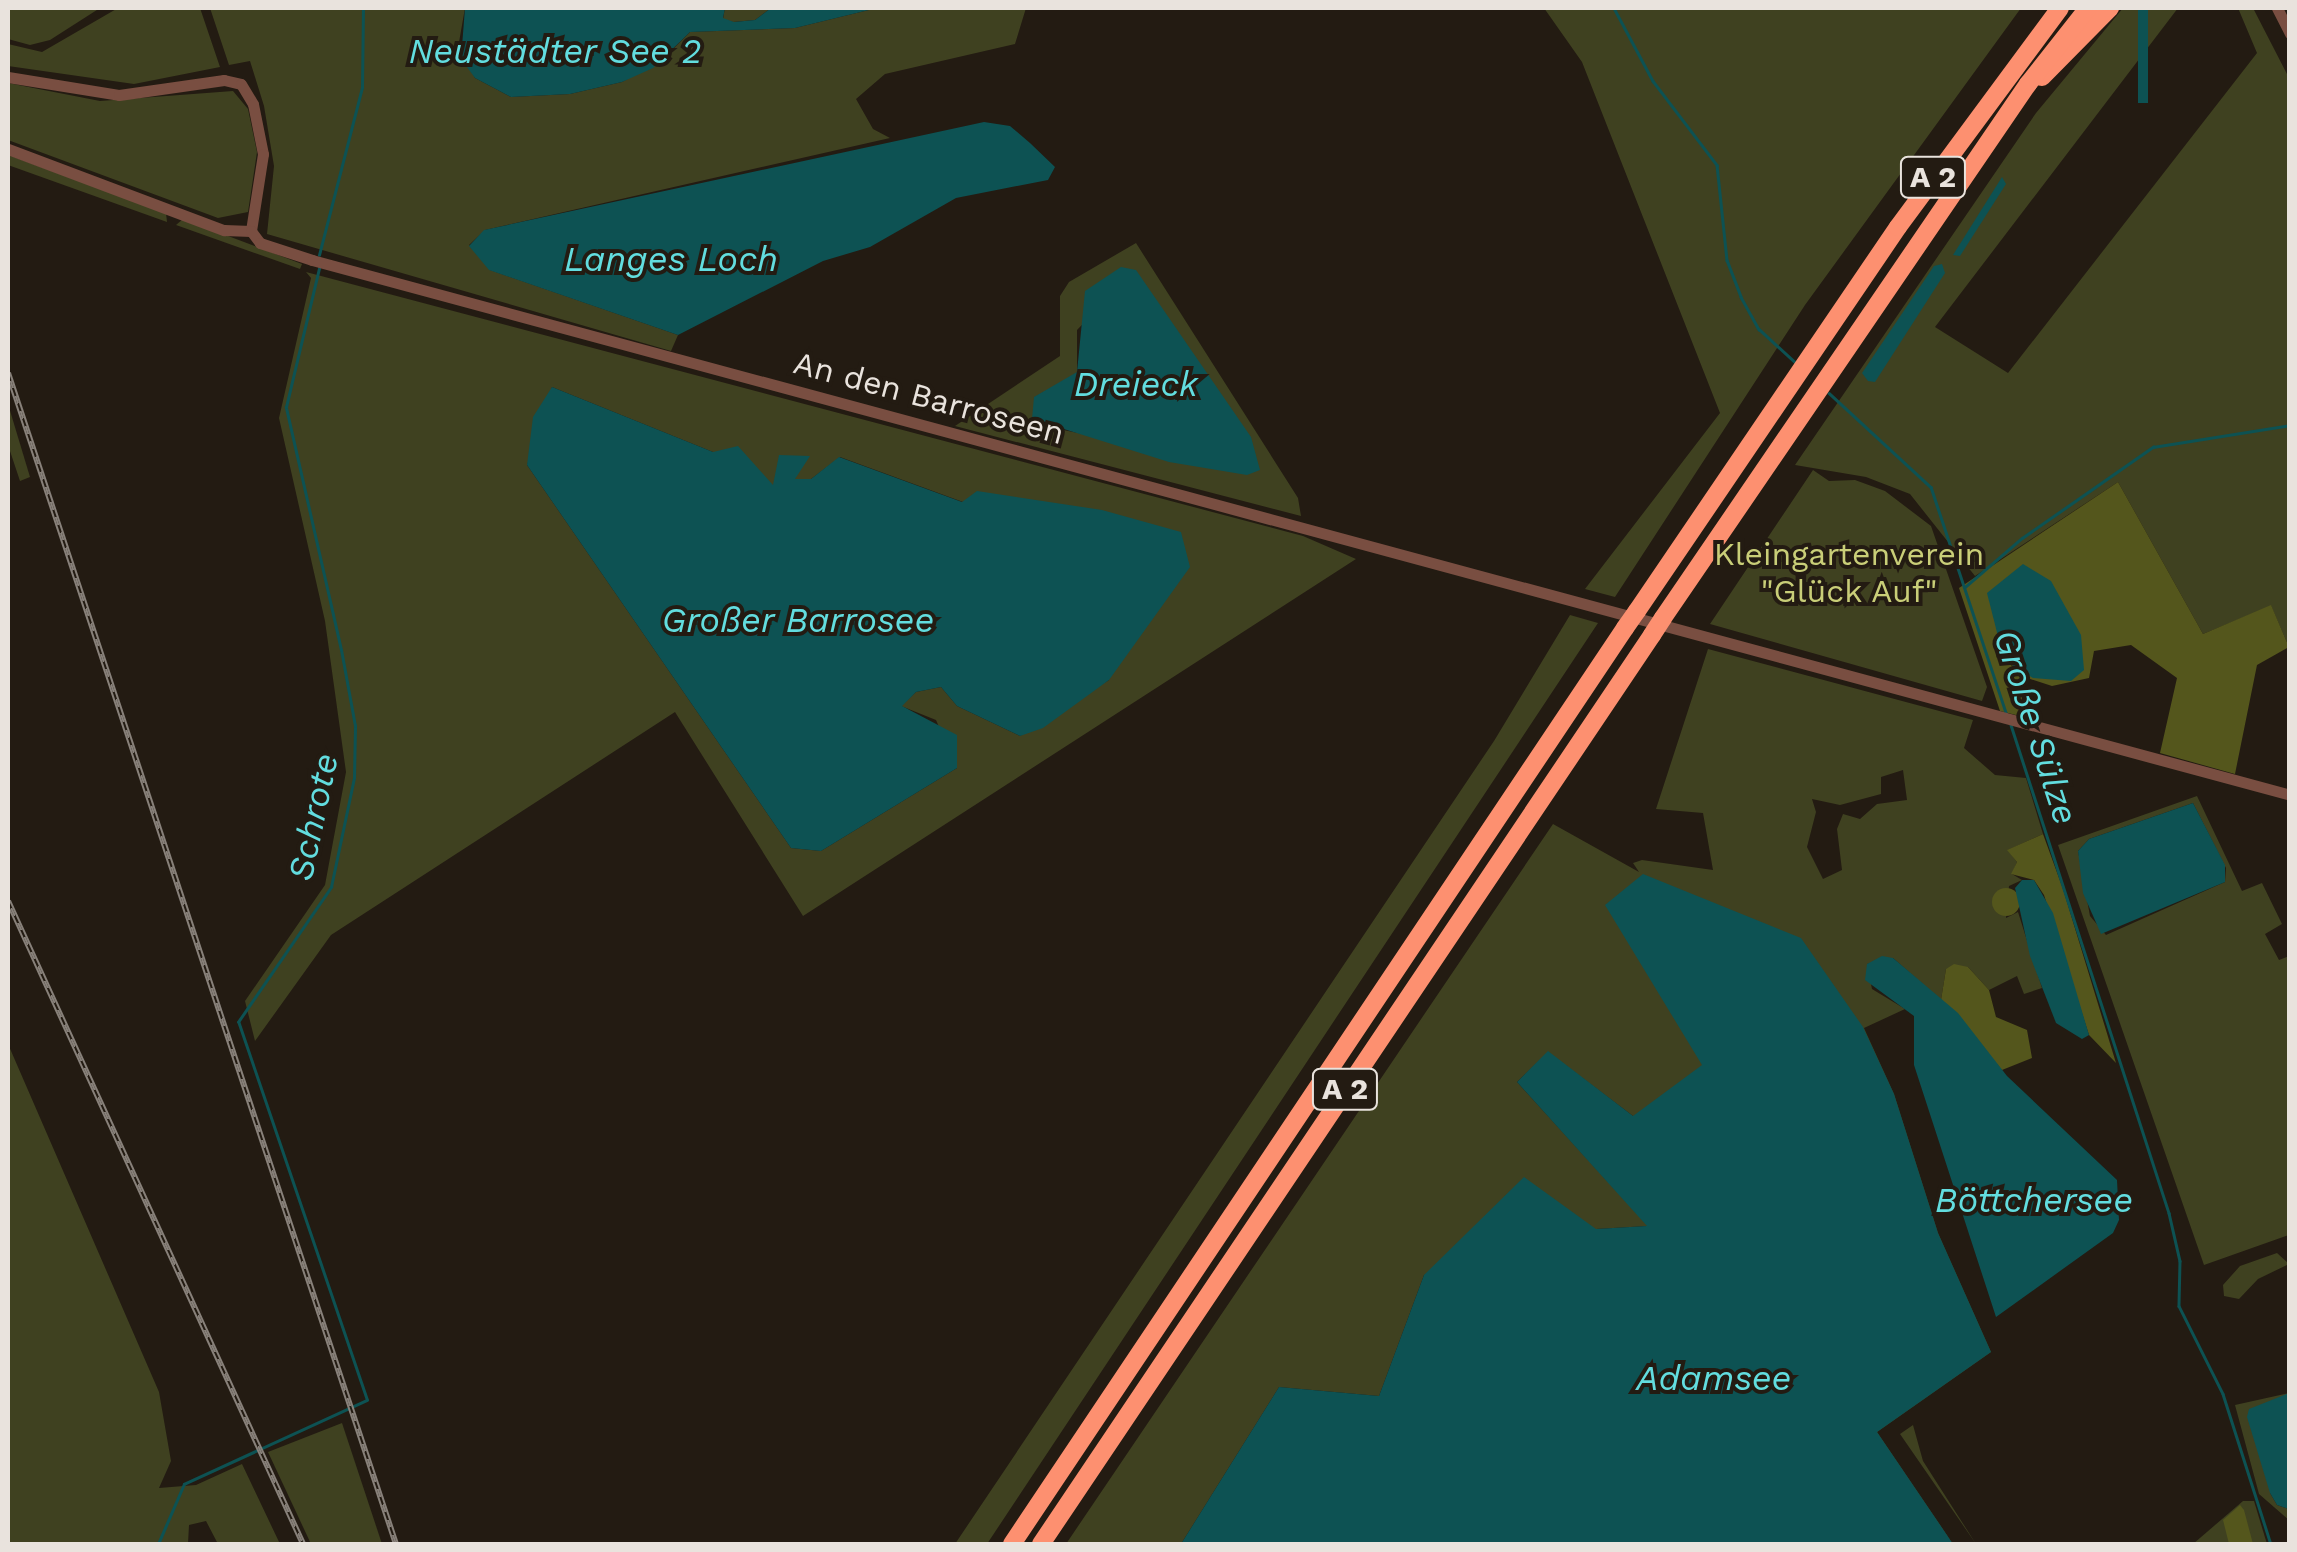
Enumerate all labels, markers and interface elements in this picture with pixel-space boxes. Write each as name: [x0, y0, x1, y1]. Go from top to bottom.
water label: Neustädter See 2: [408, 30, 702, 72]
road number: A 2: [1898, 152, 1968, 202]
water label: Langes Loch: [564, 238, 778, 280]
street label: An den Barroseen: [790, 343, 1068, 453]
water label: Dreieck: [1074, 363, 1198, 405]
park label: Kleingartenverein "Glück Auf": [1714, 536, 1984, 611]
water label: Großer Barrosee: [661, 599, 935, 641]
water label: Große Sülze: [1985, 624, 2087, 830]
water label: Schrote: [279, 749, 347, 885]
road number: A 2: [1310, 1064, 1380, 1114]
water label: Böttchersee: [1935, 1179, 2133, 1221]
water label: Adamsee: [1636, 1357, 1792, 1399]

